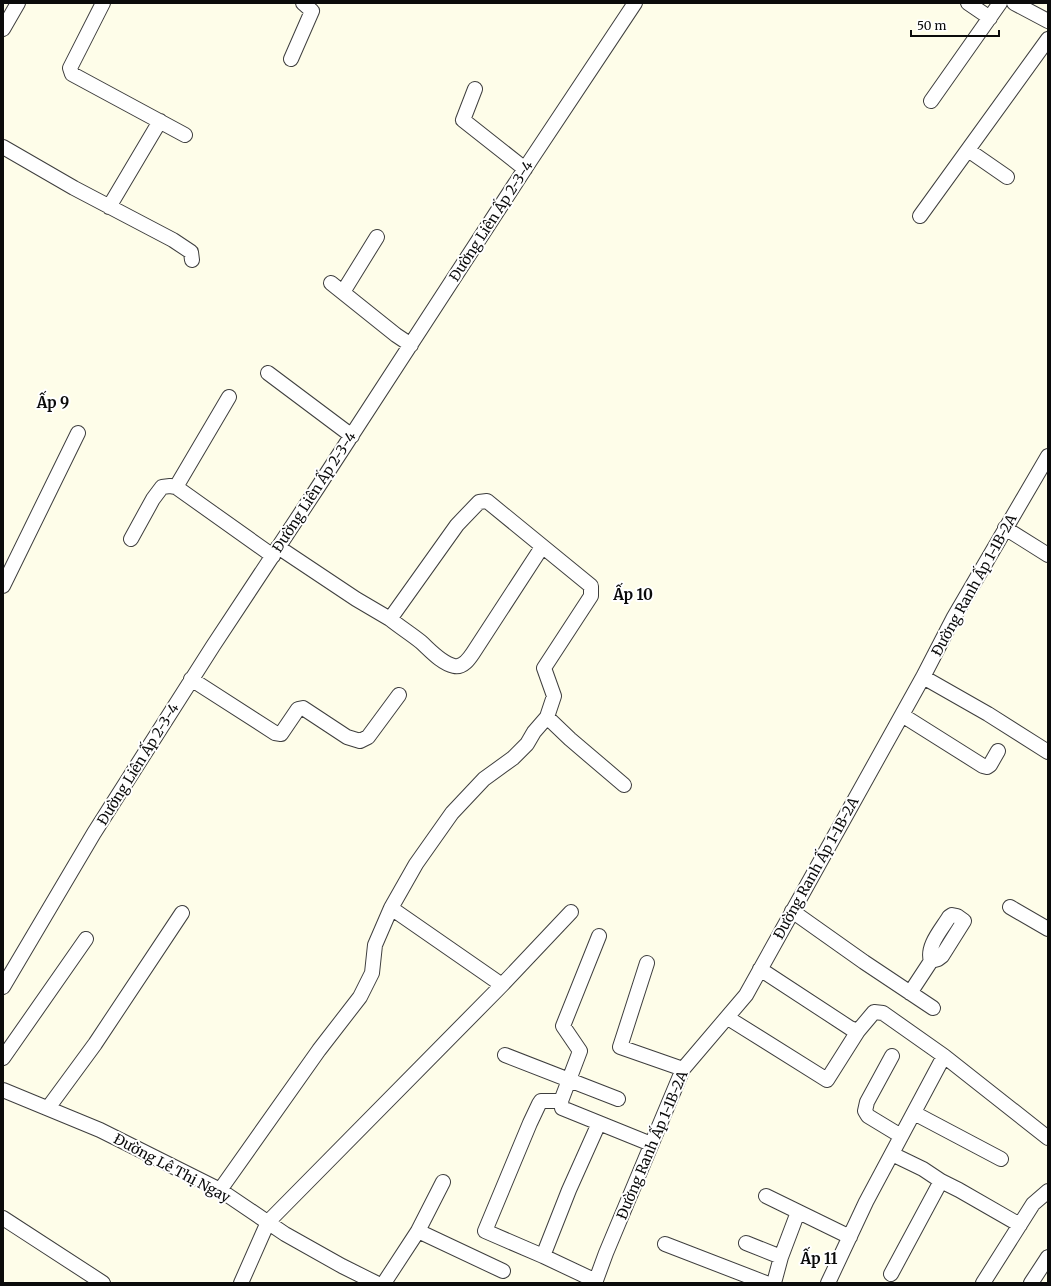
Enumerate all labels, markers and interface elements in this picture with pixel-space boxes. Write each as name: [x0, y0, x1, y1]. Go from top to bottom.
scale bar: [911, 12, 999, 38]
text: 50 m: [917, 18, 946, 33]
street label: Đường Liên Ấp 2-3-4: [444, 156, 537, 285]
district label: Ấp 9: [36, 390, 69, 412]
street label: Đường Liên Ấp 2-3-4: [267, 427, 360, 556]
street label: Đường Ranh Ấp 1-1B-2A: [926, 510, 1021, 659]
district label: Ấp 10: [612, 582, 653, 604]
street label: Đường Liên Ấp 2-3-4: [91, 698, 183, 828]
street label: Đường Ranh Ấp 1-1B-2A: [768, 793, 863, 942]
street label: Đường Ranh Ấp 1-1B-2A: [611, 1067, 692, 1222]
street label: Đường Lê Thị Ngay: [111, 1130, 234, 1207]
district label: Ấp 11: [800, 1246, 838, 1268]

